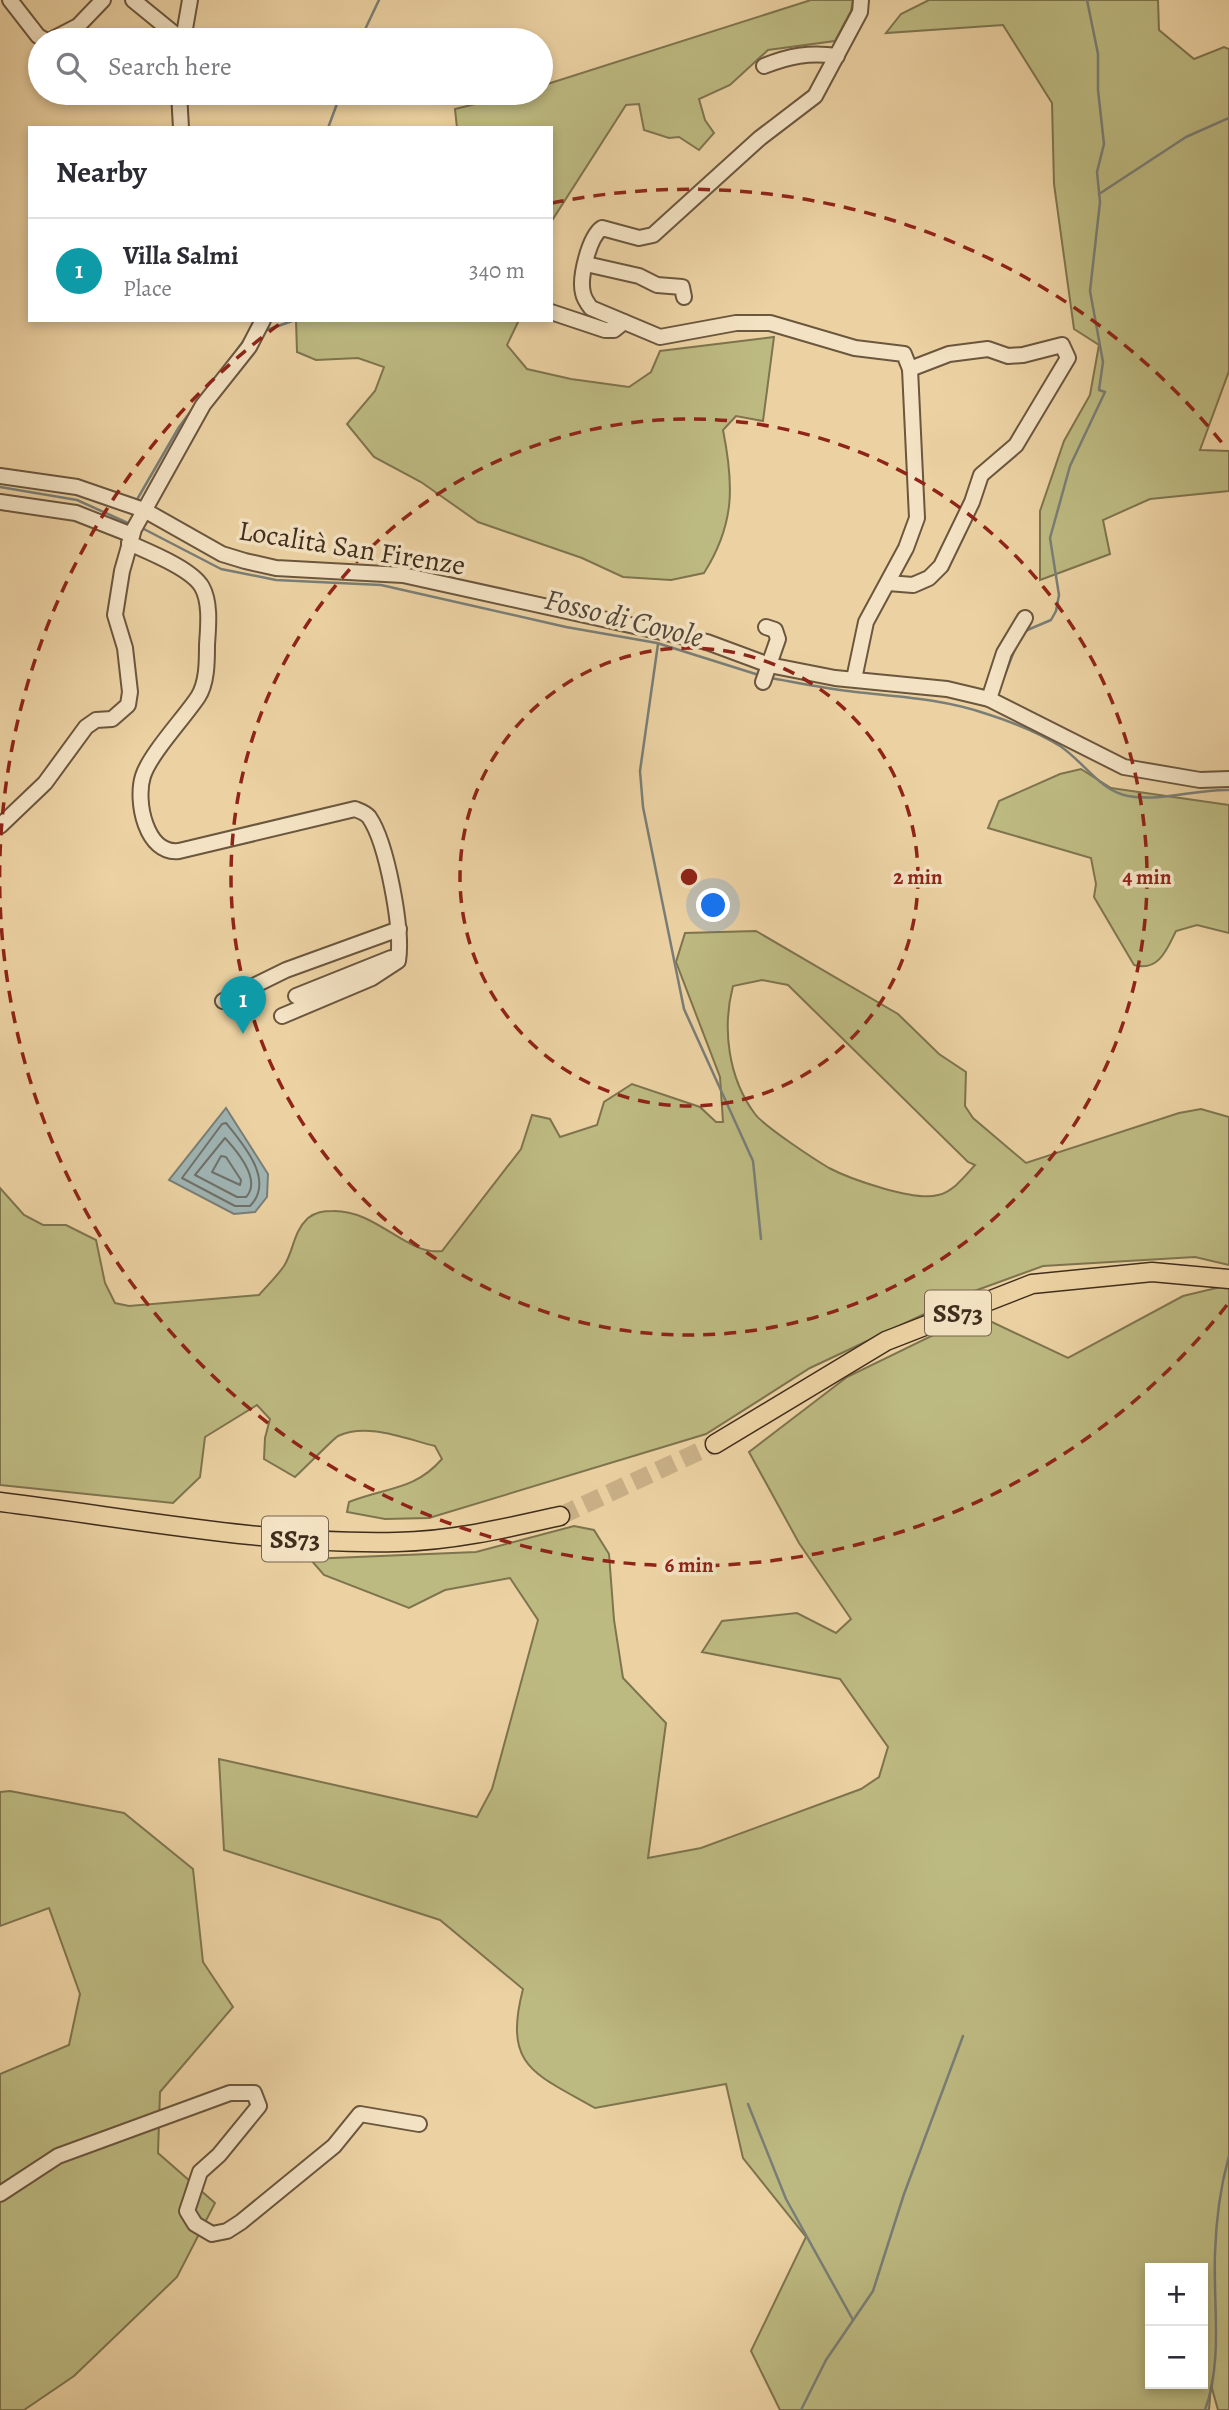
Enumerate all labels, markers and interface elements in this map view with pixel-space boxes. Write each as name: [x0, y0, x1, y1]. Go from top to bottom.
search box: [28, 28, 553, 105]
icon: search: [52, 48, 90, 86]
text: Search here: [108, 49, 232, 84]
text: Nearby: [56, 152, 147, 192]
text: Villa Salmi: [123, 238, 239, 273]
text: 1: [75, 255, 83, 286]
text: 340 m: [469, 255, 525, 286]
text: Place: [123, 273, 172, 304]
street label: Località San Firenze: [236, 511, 468, 585]
water label: Fosso di Covole: [541, 579, 708, 657]
text: 2 min: [893, 863, 943, 891]
text: 4 min: [1122, 863, 1172, 891]
centre of rings: [677, 865, 701, 889]
your location: [696, 888, 730, 922]
pin: 1: [220, 976, 266, 1034]
road number: SS73: [925, 1290, 991, 1336]
road number: SS73: [262, 1516, 328, 1562]
text: 6 min: [665, 1551, 714, 1579]
map controls: [1145, 2263, 1208, 2389]
button: +: [1145, 2263, 1208, 2326]
button: −: [1145, 2326, 1208, 2389]

